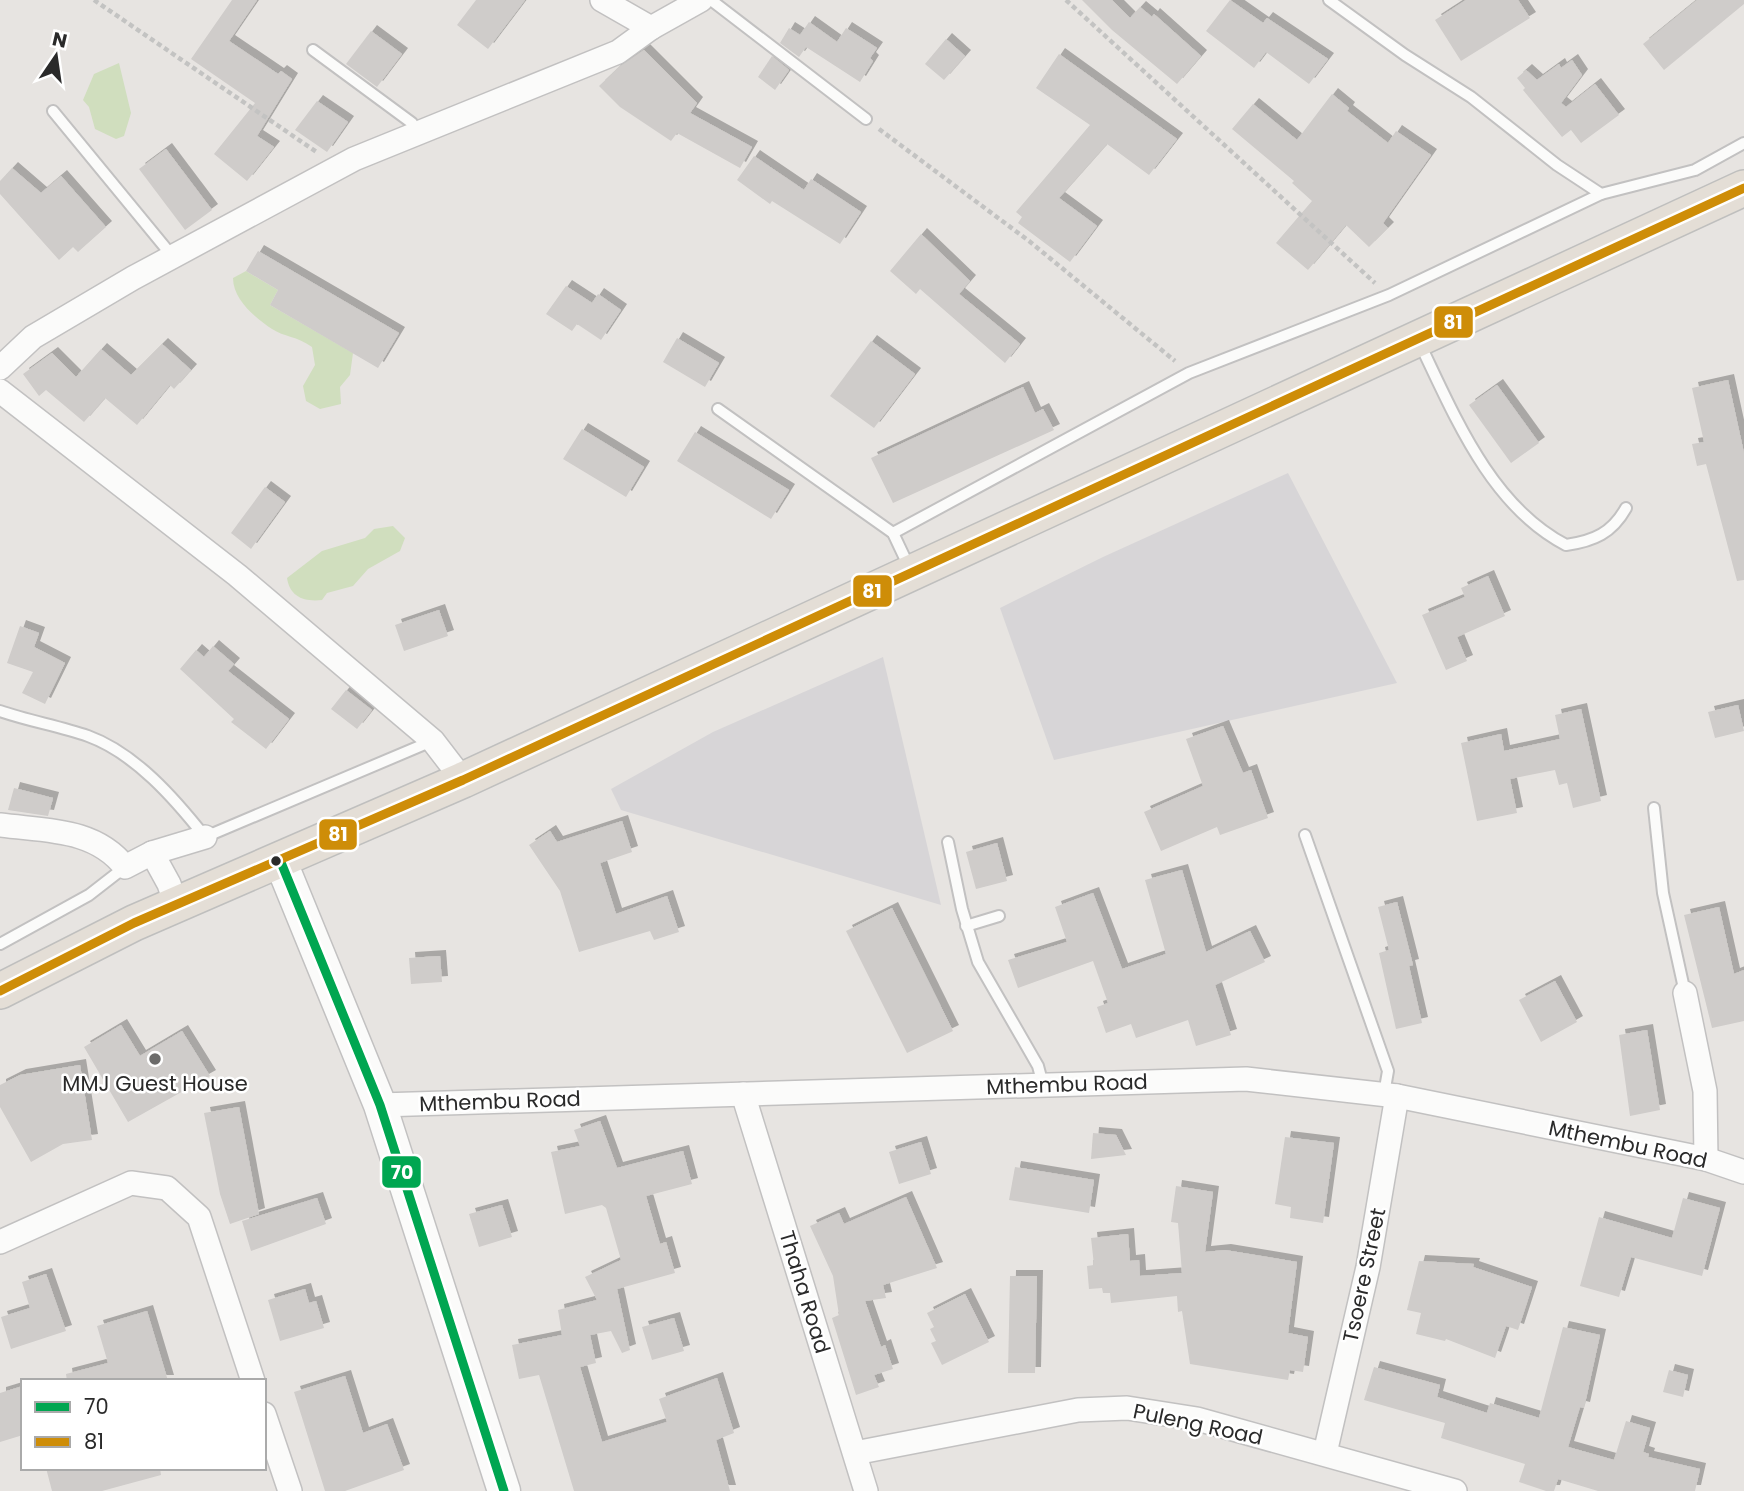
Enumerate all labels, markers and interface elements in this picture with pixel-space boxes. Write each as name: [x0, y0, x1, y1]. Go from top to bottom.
north arrow: [21, 21, 91, 91]
text: N: [50, 25, 70, 55]
line badge: 81: [1433, 305, 1474, 339]
text: 81: [1443, 309, 1463, 336]
line badge: 81: [852, 574, 893, 608]
text: 81: [862, 578, 882, 605]
line badge: 81: [318, 818, 358, 851]
text: 81: [328, 821, 348, 848]
unlabelled marker: [269, 854, 283, 868]
marker: MMJ Guest House: [147, 1051, 163, 1067]
street label: Mthembu Road: [986, 1067, 1148, 1101]
place label: MMJ Guest House: [62, 1069, 248, 1098]
street label: Mthembu Road: [419, 1084, 581, 1118]
street label: Mthembu Road: [1546, 1113, 1710, 1175]
line badge: 70: [381, 1155, 422, 1189]
text: 70: [391, 1159, 413, 1186]
street label: Tsoere Street: [1336, 1205, 1392, 1345]
street label: Thaha Road: [773, 1227, 837, 1357]
legend: [21, 1379, 266, 1470]
text: 70: [84, 1392, 109, 1421]
street label: Puleng Road: [1131, 1396, 1265, 1452]
text: 81: [84, 1427, 104, 1456]

